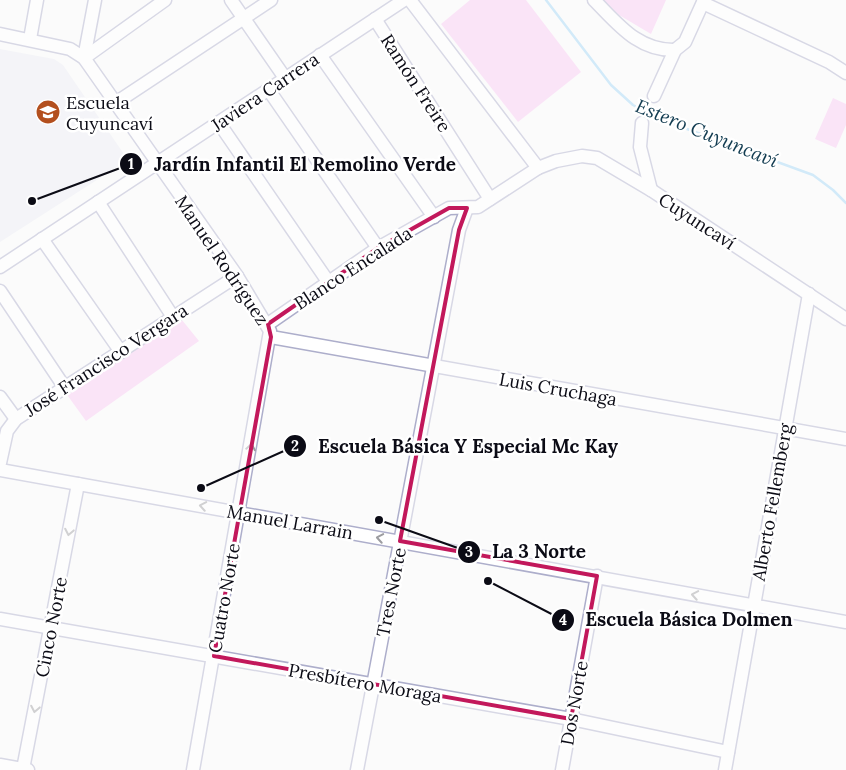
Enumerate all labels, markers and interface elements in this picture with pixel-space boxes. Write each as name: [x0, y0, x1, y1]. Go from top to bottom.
street label: Ramón Freire: [376, 30, 456, 137]
street label: Javiera Carrera: [206, 47, 323, 137]
place label: Escuela Cuyuncaví: [66, 91, 153, 135]
water label: Estero Cuyuncaví: [632, 93, 782, 173]
school or university icon: Escuela Cuyuncaví: [35, 99, 61, 125]
callout: Jardín Infantil El Remolino Verde: [119, 147, 465, 181]
text: Jardín Infantil El Remolino Verde: [154, 152, 456, 176]
text: 1: [128, 154, 134, 173]
street label: Cuyuncaví: [654, 188, 740, 254]
street label: Manuel Rodríguez: [170, 191, 274, 329]
street label: Blanco Encalada: [290, 221, 416, 315]
street label: José Francisco Vergara: [19, 299, 192, 422]
street label: Luis Cruchaga: [497, 367, 619, 411]
street label: Alberto Fellemberg: [747, 420, 797, 583]
callout: Escuela Básica Y Especial Mc Kay: [282, 429, 628, 463]
text: Escuela Básica Y Especial Mc Kay: [318, 434, 619, 458]
text: 2: [291, 436, 299, 455]
one-way arrow: [245, 443, 256, 451]
street label: Manuel Larrain: [225, 500, 355, 544]
one-way arrow: [198, 501, 207, 511]
one-way arrow: [64, 528, 75, 536]
one-way arrow: [375, 533, 384, 543]
callout: La 3 Norte: [457, 535, 596, 569]
text: La 3 Norte: [492, 539, 586, 563]
street label: Cuatro Norte: [203, 541, 245, 655]
text: 3: [465, 542, 473, 561]
street label: Tres Norte: [371, 545, 411, 639]
street label: Cinco Norte: [30, 574, 72, 679]
one-way arrow: [690, 590, 699, 600]
callout: Escuela Básica Dolmen: [551, 603, 803, 637]
text: Escuela Básica Dolmen: [585, 607, 793, 631]
text: 4: [559, 610, 567, 629]
street label: Presbítero Moraga: [287, 658, 443, 708]
street label: Dos Norte: [555, 659, 593, 747]
one-way arrow: [30, 704, 41, 713]

